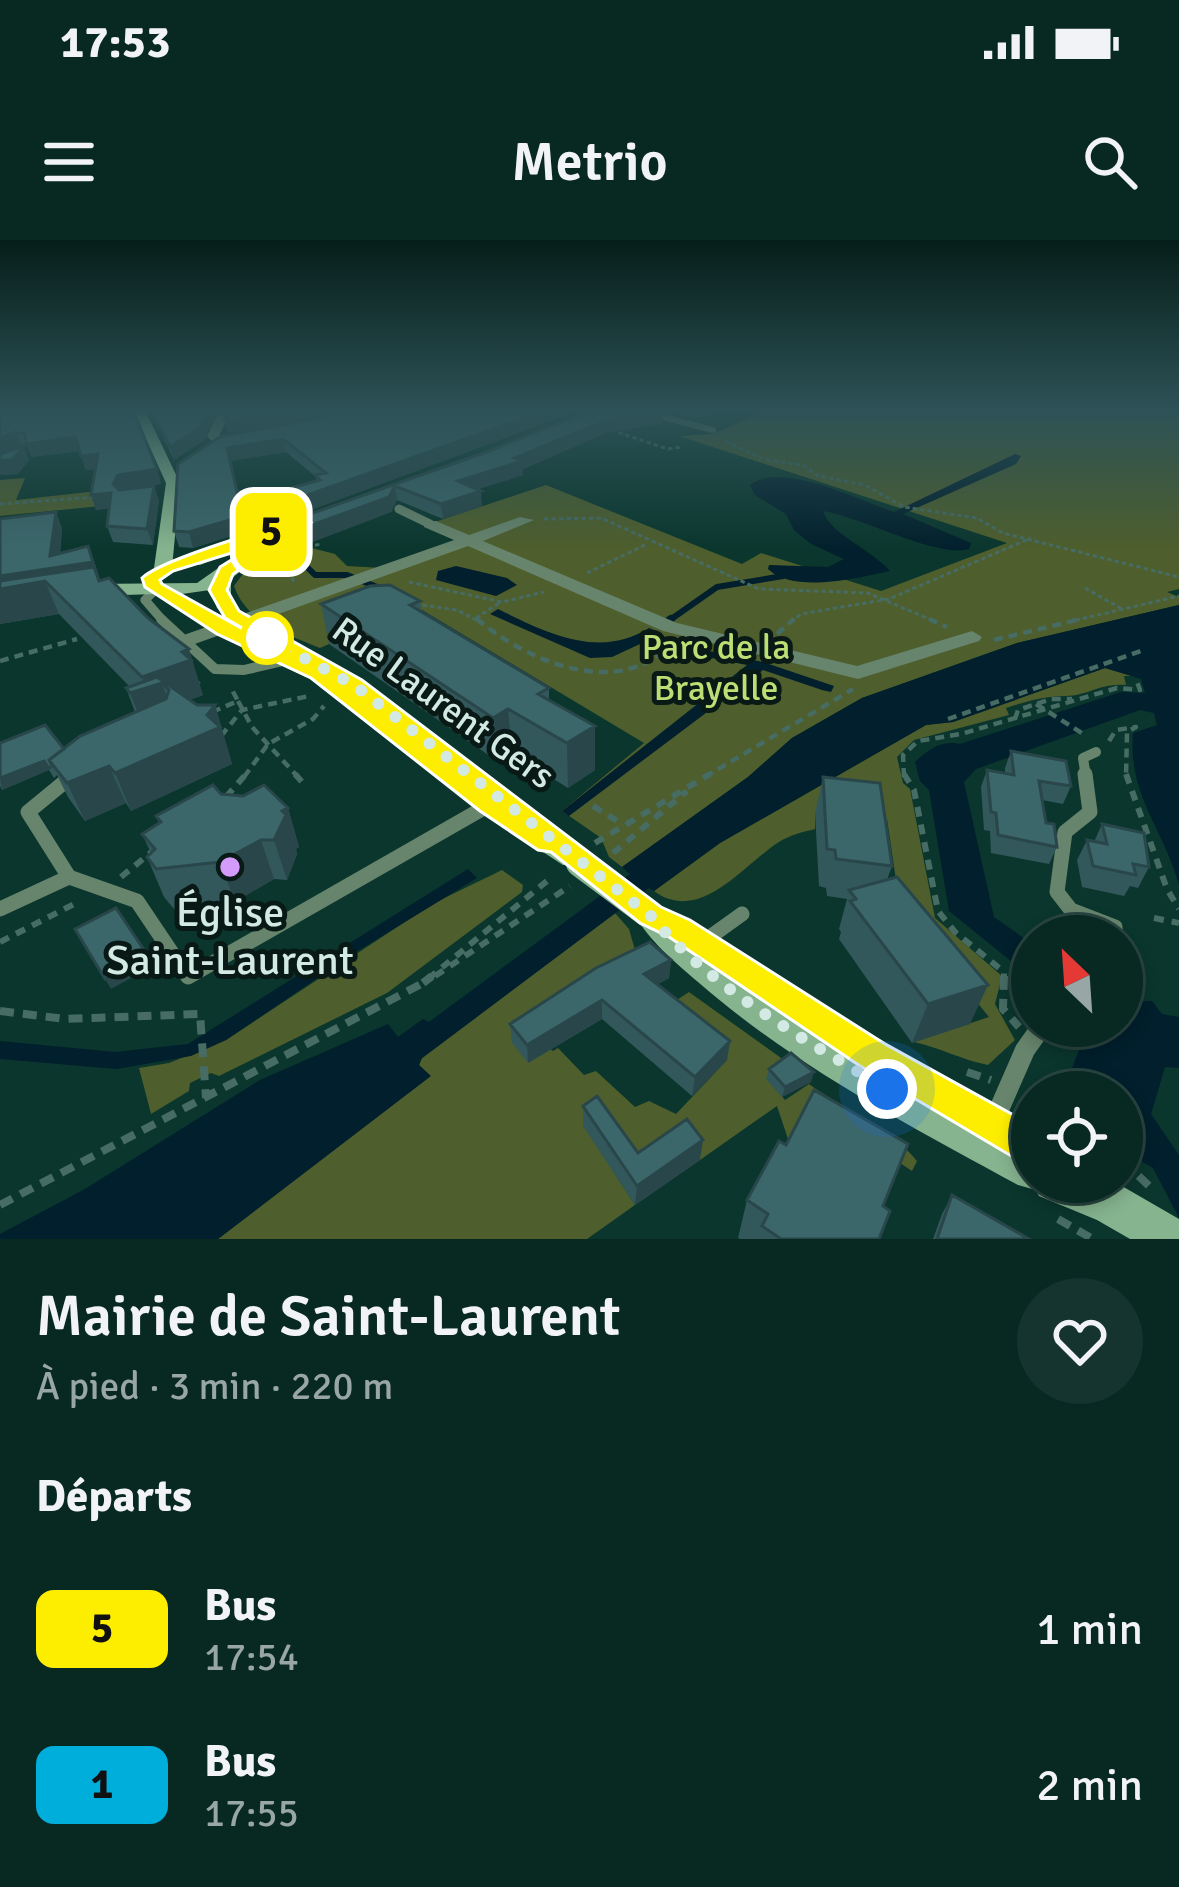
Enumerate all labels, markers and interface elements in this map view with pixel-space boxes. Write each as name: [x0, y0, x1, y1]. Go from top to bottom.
text: 17:53: [60, 15, 170, 70]
icon: menu: [36, 129, 102, 195]
text: Metrio: [511, 129, 668, 196]
icon: search: [1077, 129, 1143, 195]
line badge: 5: [232, 493, 310, 571]
text: 5: [260, 506, 282, 557]
street label: Rue Laurent Gers: [323, 608, 563, 799]
unlabelled marker: [242, 613, 292, 663]
park label: Parc de la Brayelle: [641, 625, 791, 711]
marker: Église Saint-Laurent: [217, 854, 243, 880]
place label: Église Saint-Laurent: [106, 887, 354, 986]
north arrow: [1011, 915, 1143, 1047]
map controls: [1011, 915, 1143, 1203]
your location: [857, 1059, 917, 1119]
button: locate: [1011, 1071, 1143, 1203]
button: heart: [1017, 1278, 1143, 1404]
text: Mairie de Saint-Laurent: [36, 1281, 621, 1352]
text: À pied · 3 min · 220 m: [36, 1362, 393, 1410]
text: Départs: [36, 1469, 192, 1524]
text: Bus: [204, 1578, 276, 1633]
text: 1 min: [1036, 1602, 1143, 1657]
text: 5: [91, 1603, 113, 1654]
text: 17:54: [204, 1633, 299, 1681]
text: Bus: [204, 1734, 276, 1789]
text: 2 min: [1036, 1758, 1143, 1813]
text: 1: [91, 1759, 113, 1810]
text: 17:55: [204, 1789, 299, 1837]

